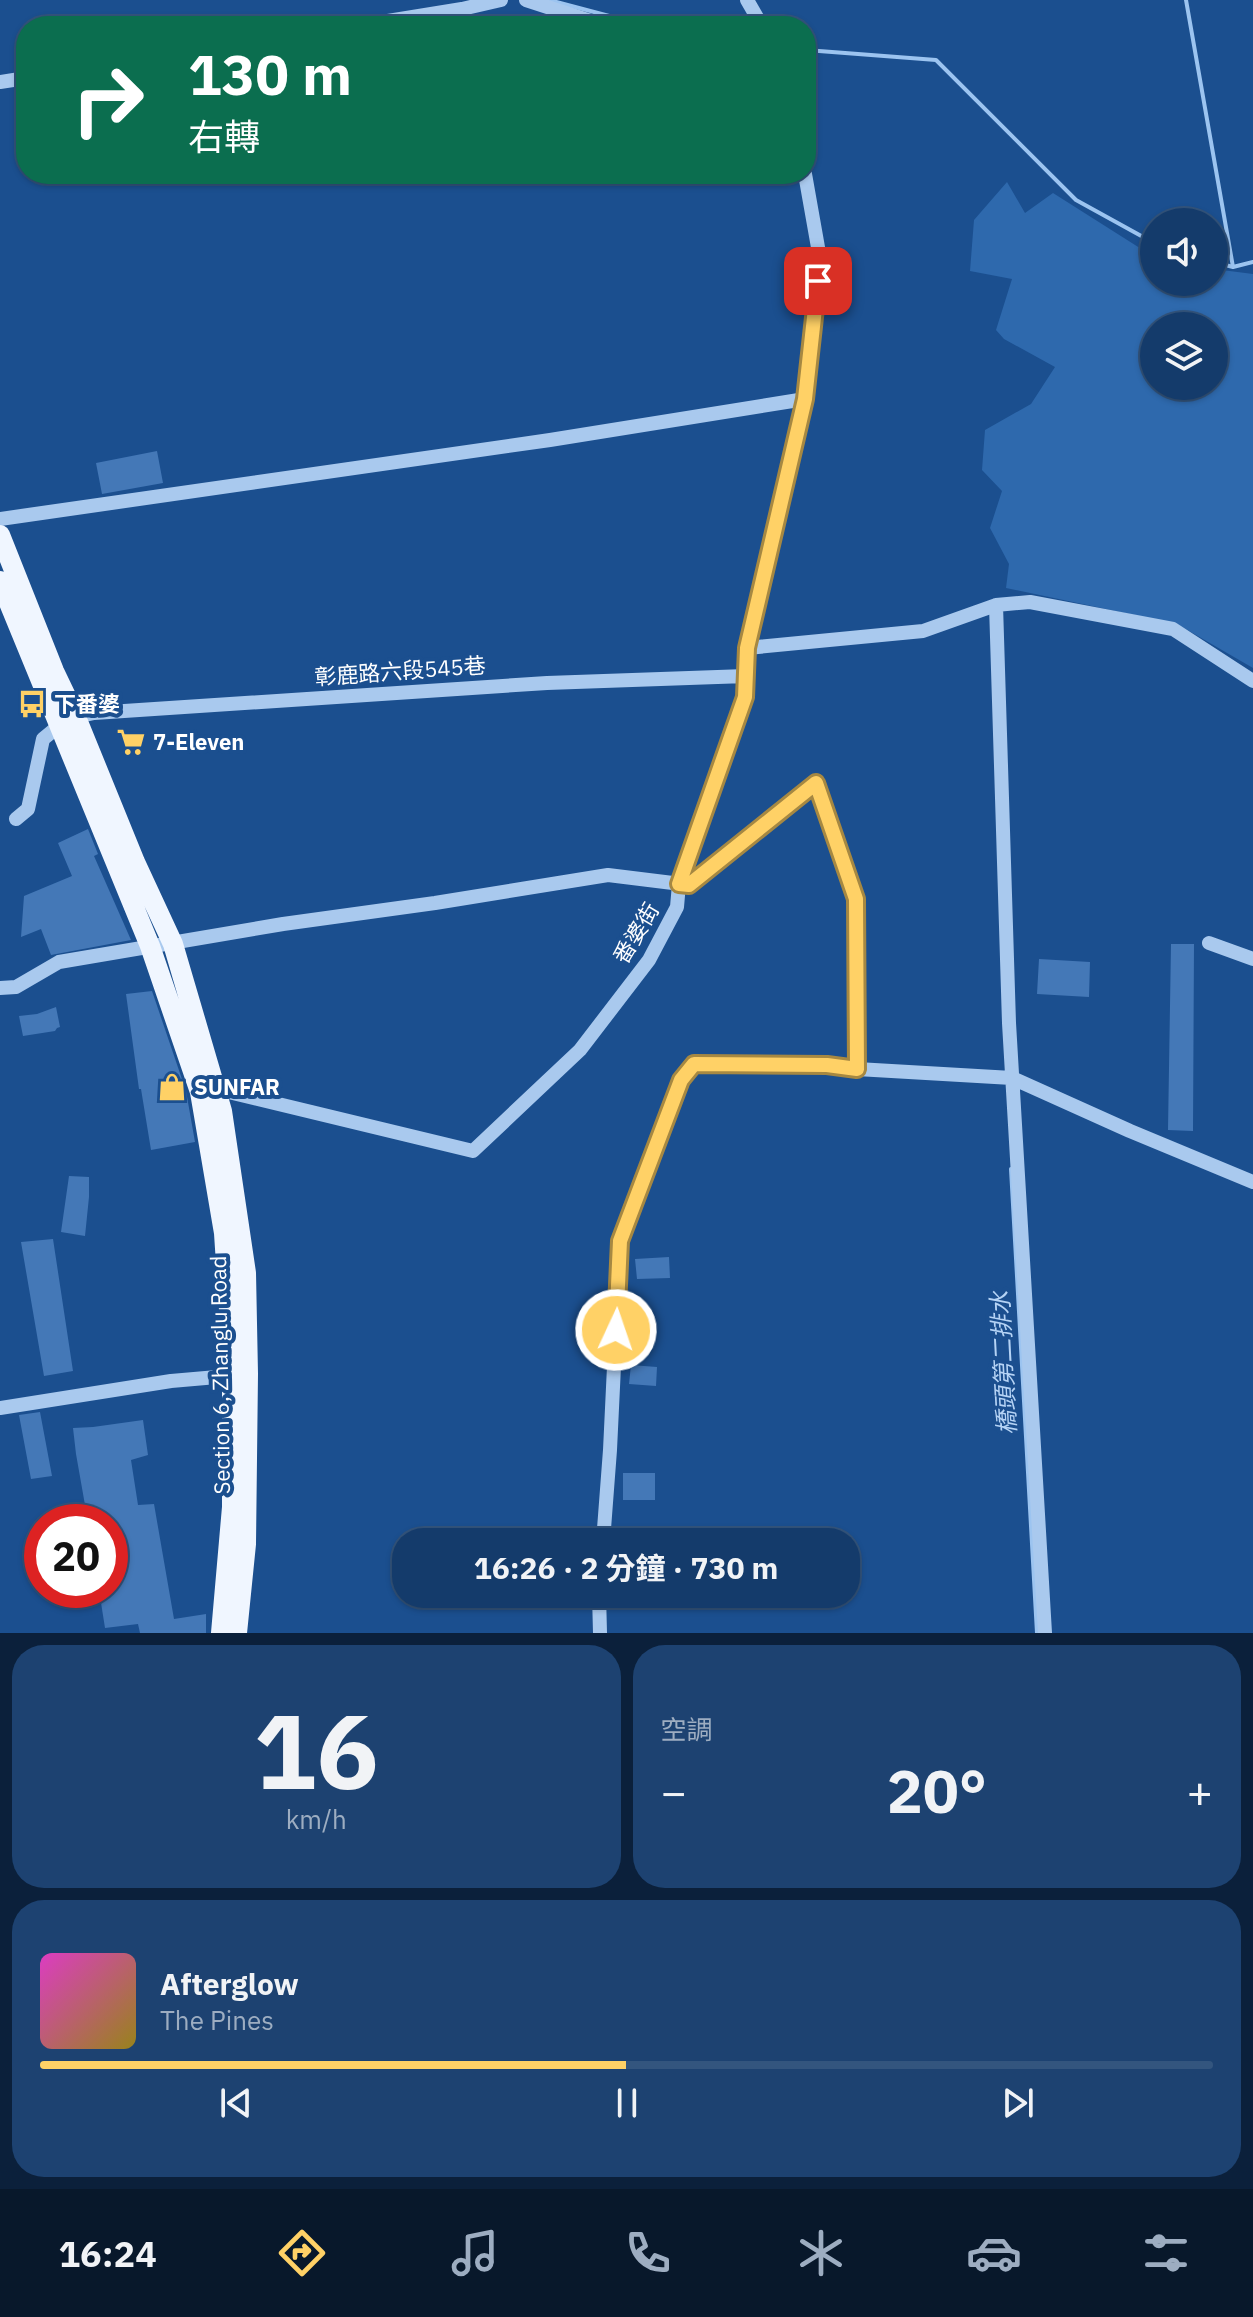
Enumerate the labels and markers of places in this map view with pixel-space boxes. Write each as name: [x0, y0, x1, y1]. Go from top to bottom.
pin: [784, 247, 852, 315]
bus stop icon: 下番婆: [17, 689, 47, 719]
place label: 下番婆: [54, 689, 120, 718]
supermarket icon: 7-Eleven: [116, 727, 146, 757]
place label: 7-Eleven: [153, 727, 244, 756]
shop icon: SUNFAR: [157, 1072, 187, 1102]
place label: SUNFAR: [194, 1072, 280, 1101]

